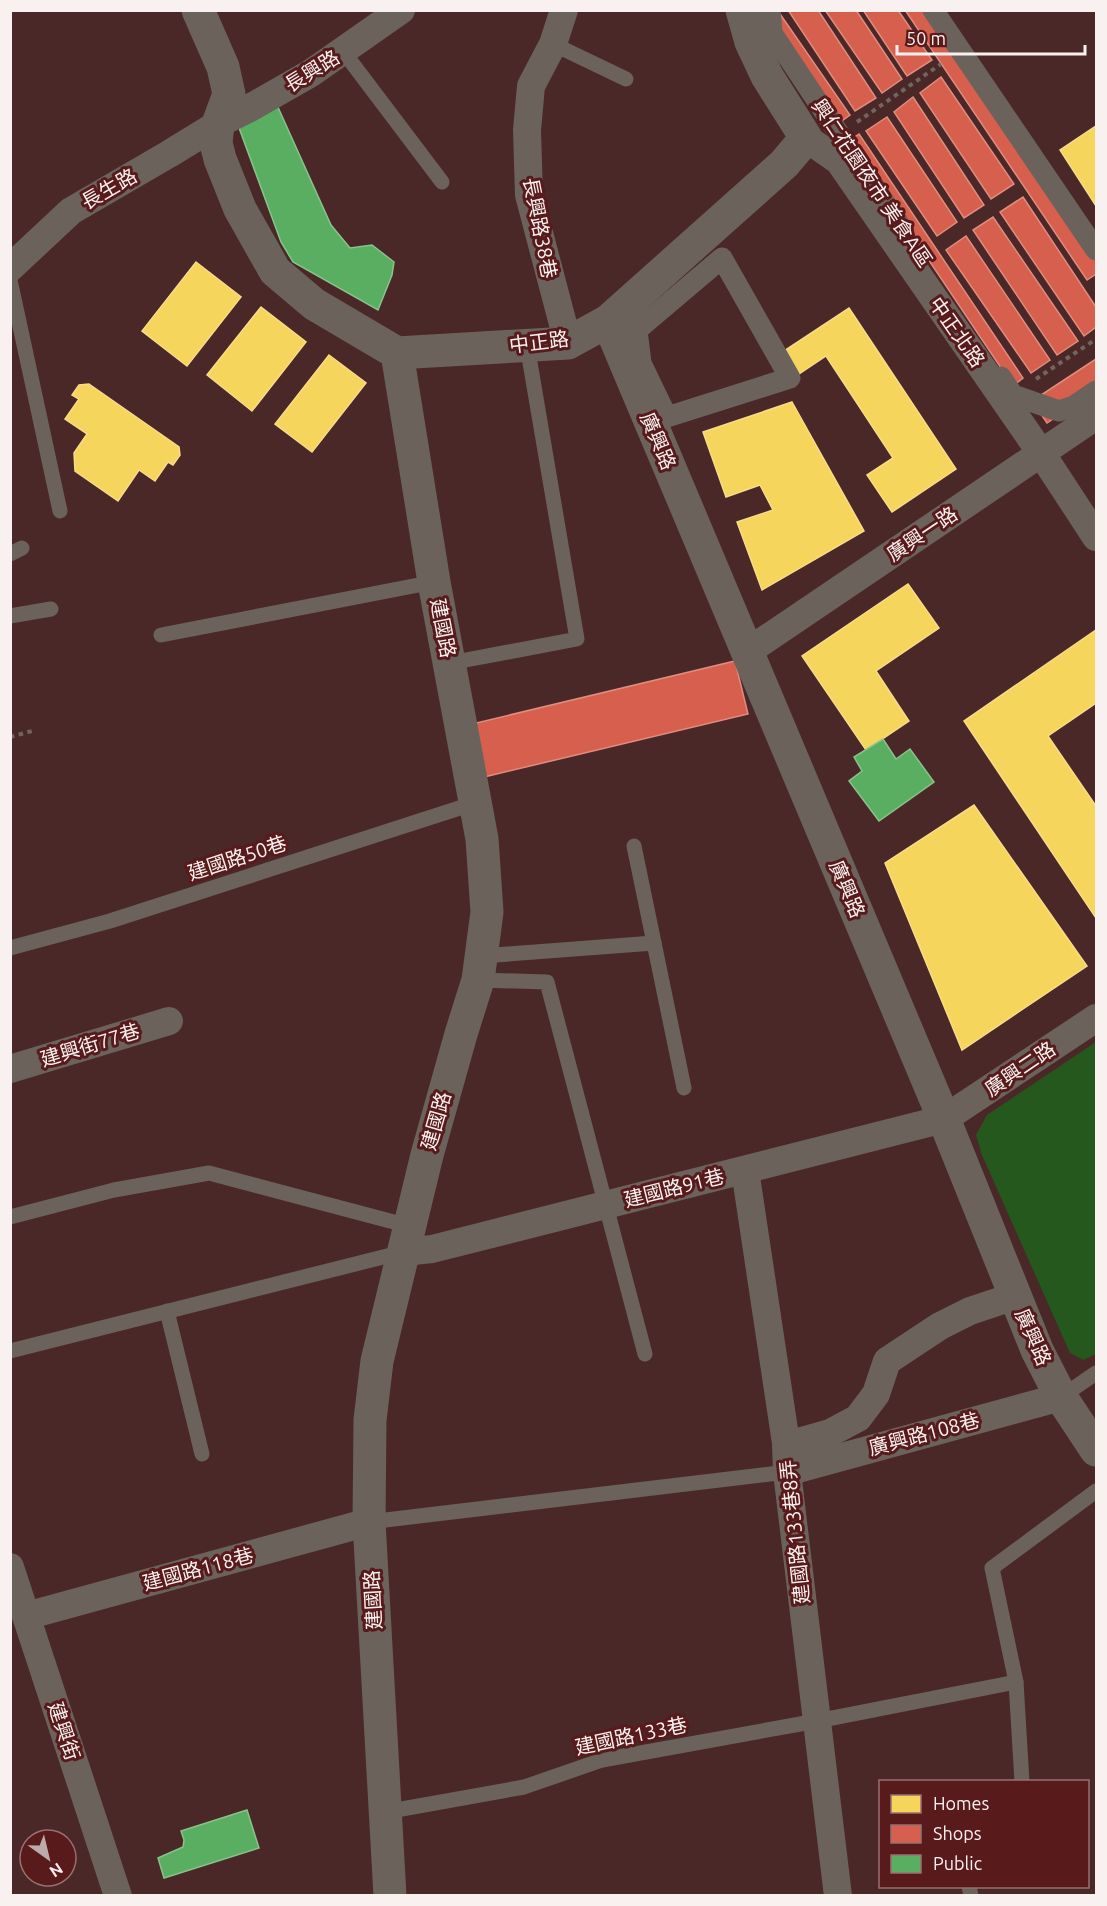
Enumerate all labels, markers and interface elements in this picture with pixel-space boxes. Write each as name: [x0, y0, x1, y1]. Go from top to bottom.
scale bar: [897, 18, 1084, 56]
text: 50 m: [906, 28, 946, 48]
street label: 長興路: [280, 45, 343, 96]
street label: 興仁花園夜市 美食A區: [808, 94, 937, 271]
street label: 長生路: [77, 164, 140, 214]
street label: 長興路38巷: [519, 175, 562, 280]
street label: 中正北路: [925, 292, 990, 371]
street label: 中正路: [508, 326, 570, 357]
street label: 廣興路: [636, 409, 681, 473]
street label: 廣興一路: [882, 502, 961, 565]
street label: 建國路: [426, 596, 461, 660]
street label: 建國路50巷: [185, 831, 289, 884]
street label: 廣興路: [825, 857, 870, 921]
street label: 建興街77巷: [37, 1019, 142, 1071]
street label: 廣興二路: [980, 1037, 1059, 1100]
street label: 建國路: [416, 1089, 455, 1153]
street label: 建國路91巷: [621, 1164, 726, 1211]
street label: 廣興路: [1011, 1305, 1056, 1369]
street label: 廣興路108巷: [866, 1408, 982, 1459]
street label: 建國路133巷8弄: [775, 1459, 814, 1605]
street label: 建國路118巷: [140, 1543, 256, 1594]
street label: 建國路: [359, 1569, 386, 1631]
street label: 建興街: [44, 1699, 85, 1763]
street label: 建國路133巷: [573, 1712, 689, 1759]
legend: [879, 1780, 1089, 1888]
text: Homes: [933, 1793, 990, 1813]
text: Shops: [933, 1823, 982, 1843]
north arrow: [18, 1828, 78, 1888]
text: Public: [933, 1853, 982, 1873]
text: N: [46, 1860, 66, 1881]

